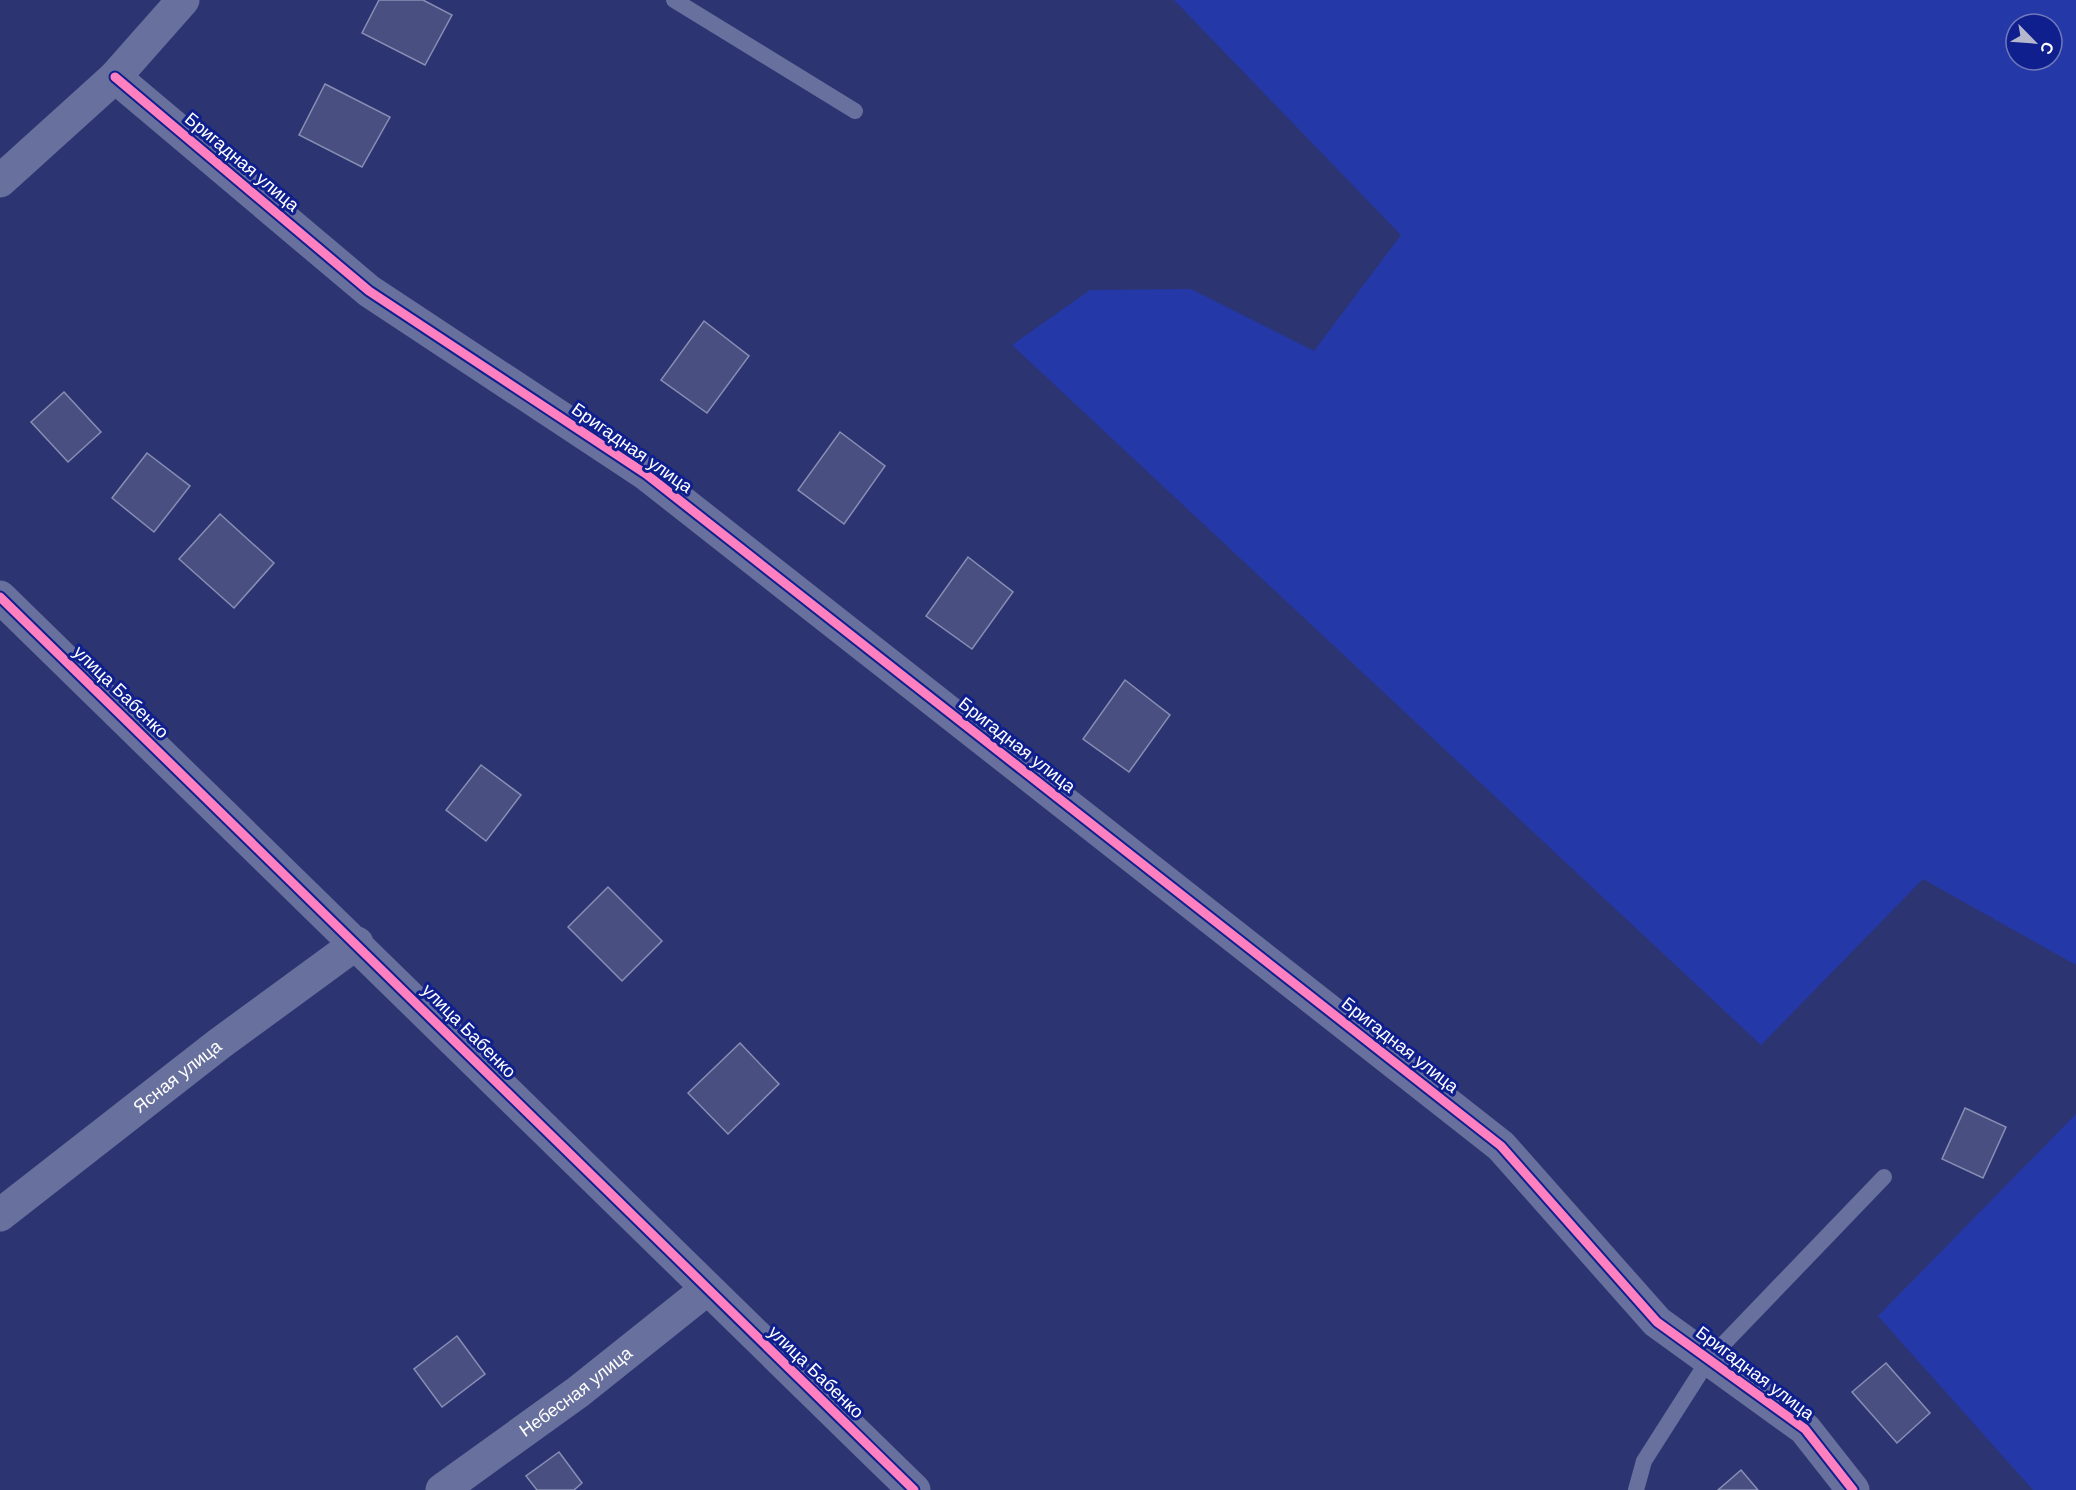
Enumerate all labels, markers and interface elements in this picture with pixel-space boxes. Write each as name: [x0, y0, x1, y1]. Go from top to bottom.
north arrow: [2004, 12, 2064, 72]
text: С: [2035, 38, 2059, 58]
street label: Бригадная улица: [180, 107, 305, 218]
street label: Бригадная улица: [567, 397, 698, 499]
street label: улица Бабенко: [68, 640, 174, 744]
street label: Бригадная улица: [953, 692, 1081, 799]
street label: улица Бабенко: [417, 979, 521, 1083]
street label: Бригадная улица: [1336, 992, 1464, 1099]
street label: Ясная улица: [128, 1034, 227, 1119]
street label: улица Бабенко: [763, 1320, 869, 1424]
street label: Бригадная улица: [1691, 1321, 1820, 1426]
street label: Небесная улица: [515, 1341, 638, 1442]

